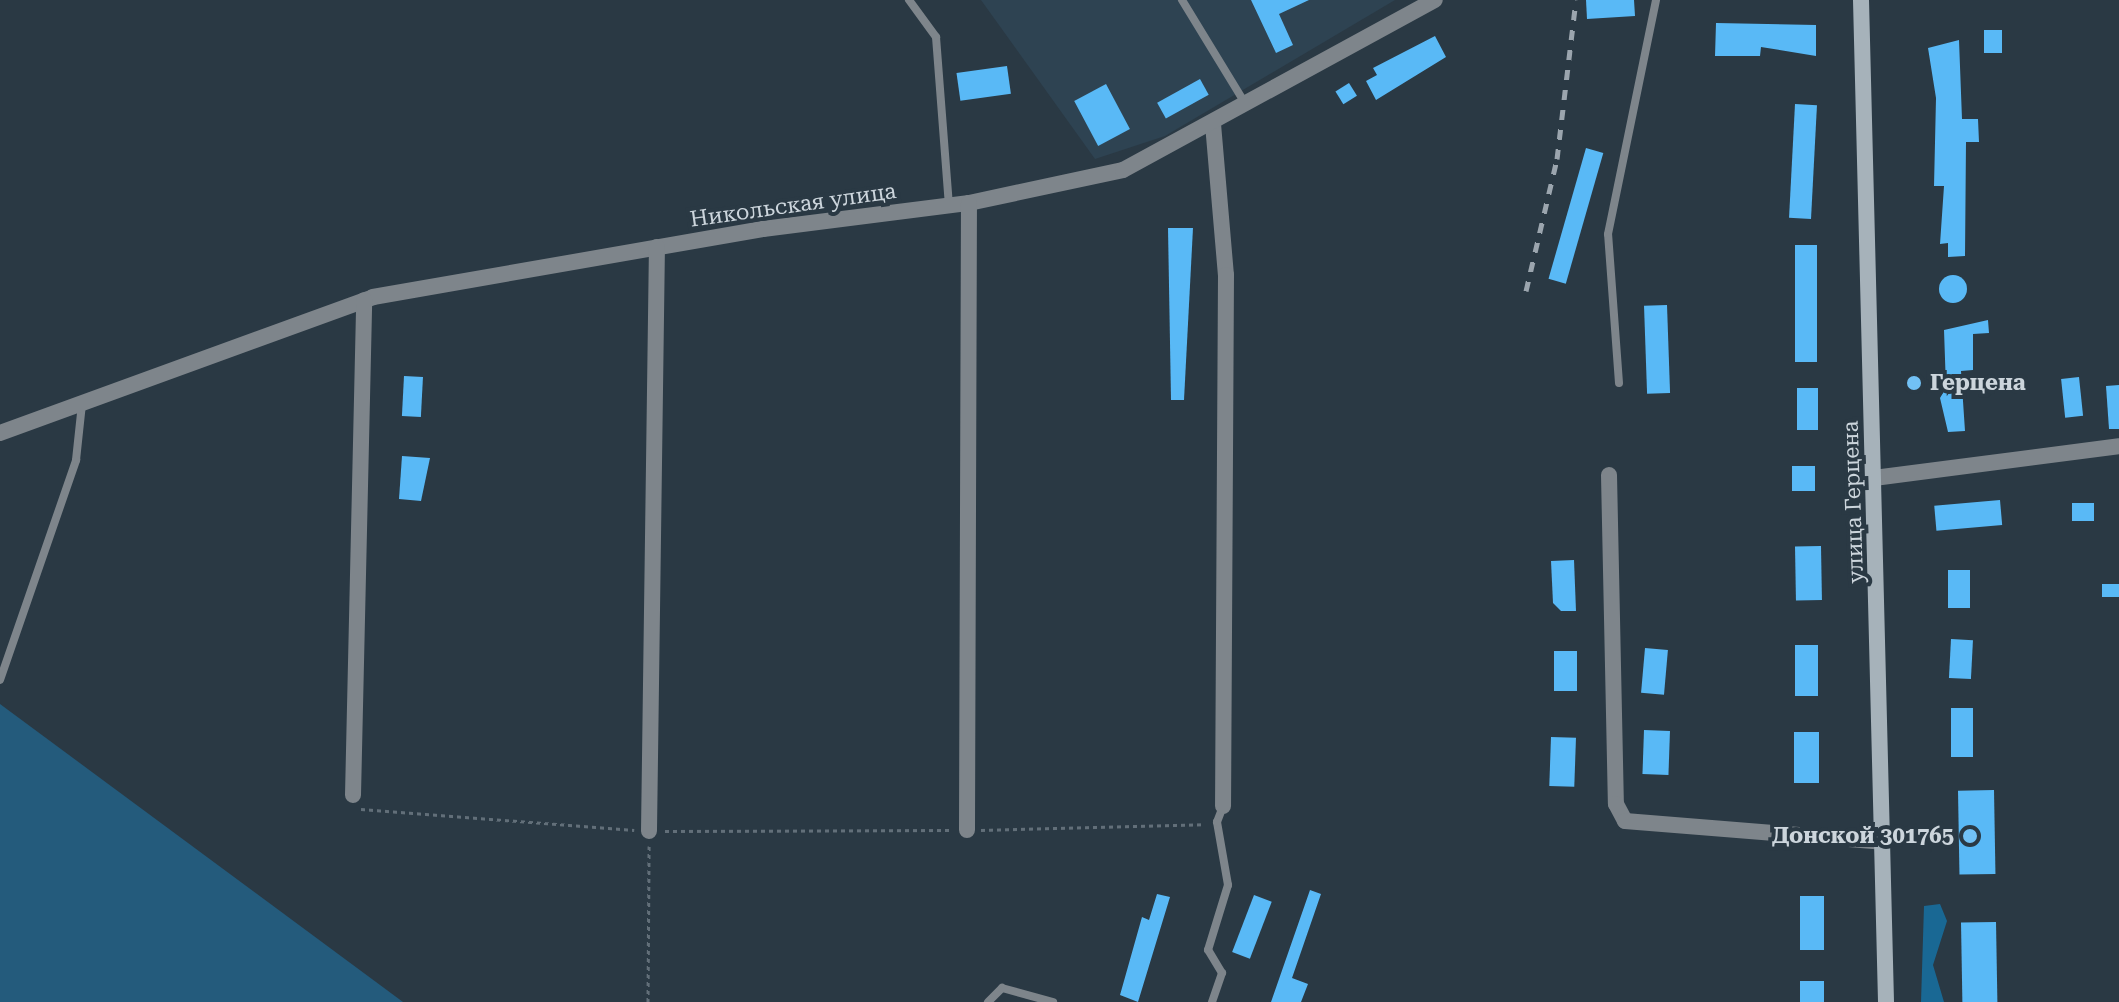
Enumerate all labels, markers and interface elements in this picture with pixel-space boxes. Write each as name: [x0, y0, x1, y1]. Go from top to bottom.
street label: Никольская улица: [688, 177, 898, 233]
place label: Герцена: [1930, 370, 2026, 396]
marker: Герцена: [1905, 374, 1923, 392]
street label: улица Герцена: [1837, 420, 1869, 584]
place label: Донской 301765: [1772, 823, 1954, 849]
marker: Донской 301765: [1961, 827, 1979, 845]

